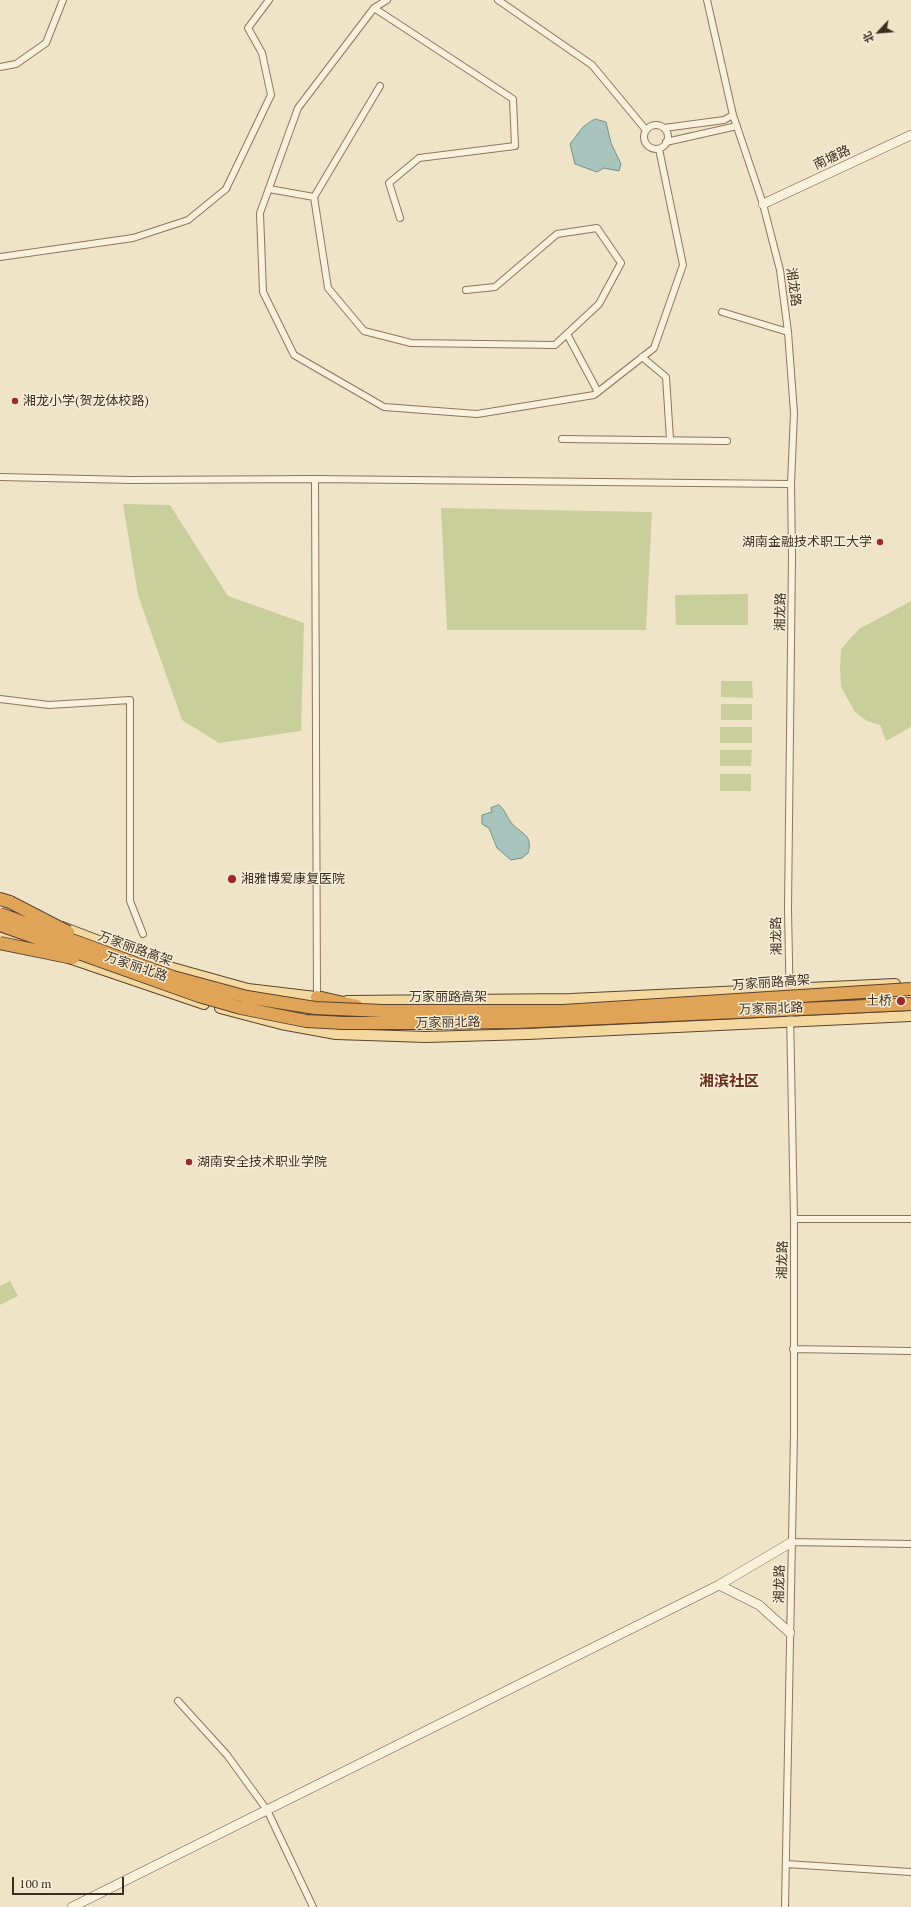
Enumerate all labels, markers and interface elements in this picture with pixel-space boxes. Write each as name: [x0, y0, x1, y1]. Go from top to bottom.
north arrow: [859, 12, 899, 52]
text: 北: [860, 29, 877, 45]
street label: 南塘路: [811, 143, 853, 173]
street label: 湘龙路: [783, 267, 803, 307]
place label: 湘龙小学(贺龙体校路): [23, 393, 149, 409]
marker: 湘龙小学(贺龙体校路): [10, 396, 20, 406]
place label: 湖南金融技术职工大学: [742, 534, 872, 550]
marker: 湖南金融技术职工大学: [875, 537, 885, 547]
street label: 湘龙路: [773, 592, 789, 632]
place label: 湘雅博爱康复医院: [241, 871, 345, 887]
marker: 湘雅博爱康复医院: [226, 873, 238, 885]
street label: 湘龙路: [769, 916, 785, 956]
street label: 万家丽路高架: [96, 928, 174, 970]
street label: 万家丽北路: [103, 949, 169, 985]
street label: 万家丽路高架: [732, 972, 810, 994]
street label: 万家丽路高架: [409, 989, 487, 1005]
place label: 土桥: [866, 993, 892, 1009]
marker: 土桥: [895, 995, 907, 1007]
street label: 万家丽北路: [738, 1000, 804, 1018]
street label: 万家丽北路: [415, 1015, 481, 1031]
district label: 湘滨社区: [699, 1073, 759, 1091]
place label: 湖南安全技术职业学院: [197, 1154, 327, 1170]
marker: 湖南安全技术职业学院: [184, 1157, 194, 1167]
street label: 湘龙路: [775, 1240, 791, 1280]
street label: 湘龙路: [772, 1564, 788, 1604]
scale bar: [14, 1869, 126, 1895]
text: 100 m: [19, 1876, 51, 1891]

